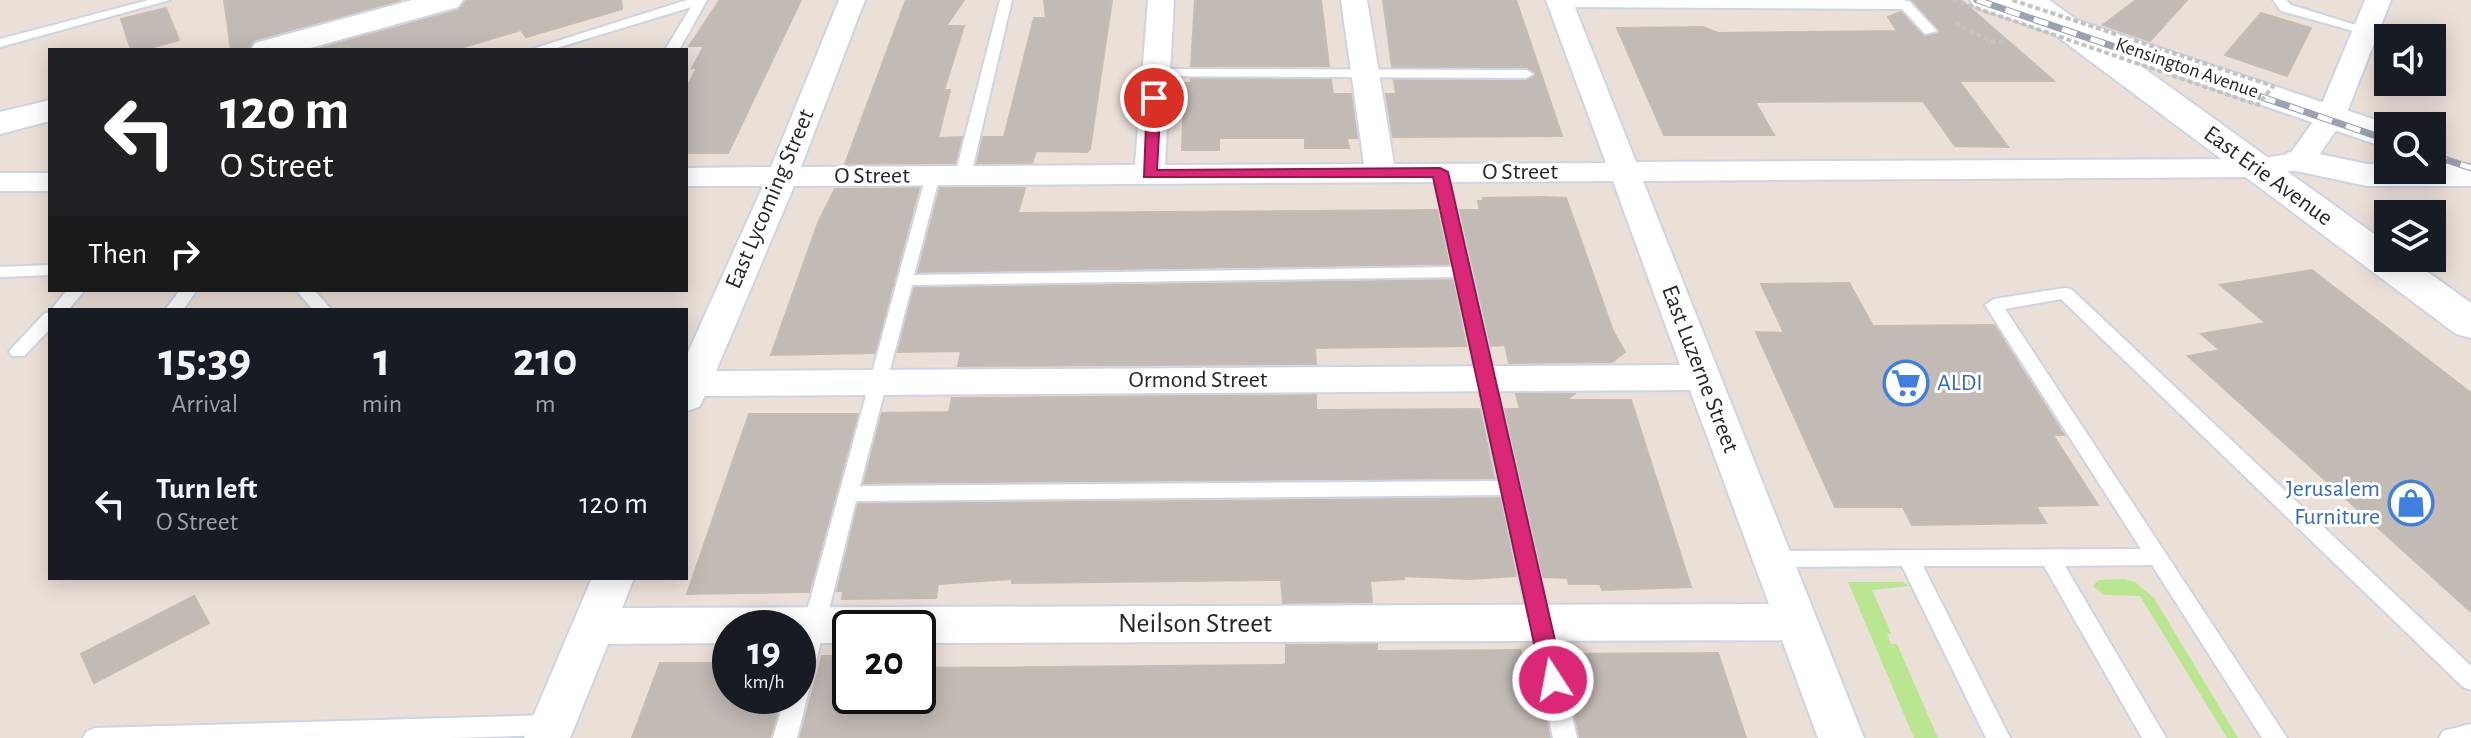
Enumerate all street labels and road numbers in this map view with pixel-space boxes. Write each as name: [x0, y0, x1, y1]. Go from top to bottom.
street label: Kensington Avenue: [2113, 34, 2261, 102]
street label: East Lycoming Street: [721, 105, 819, 292]
street label: East Erie Avenue: [2199, 121, 2337, 231]
street label: O Street: [1482, 160, 1558, 184]
street label: O Street: [834, 164, 910, 188]
street label: East Luzerne Street: [1657, 282, 1743, 456]
street label: Ormond Street: [1128, 368, 1268, 392]
street label: Neilson Street: [1118, 610, 1272, 638]

